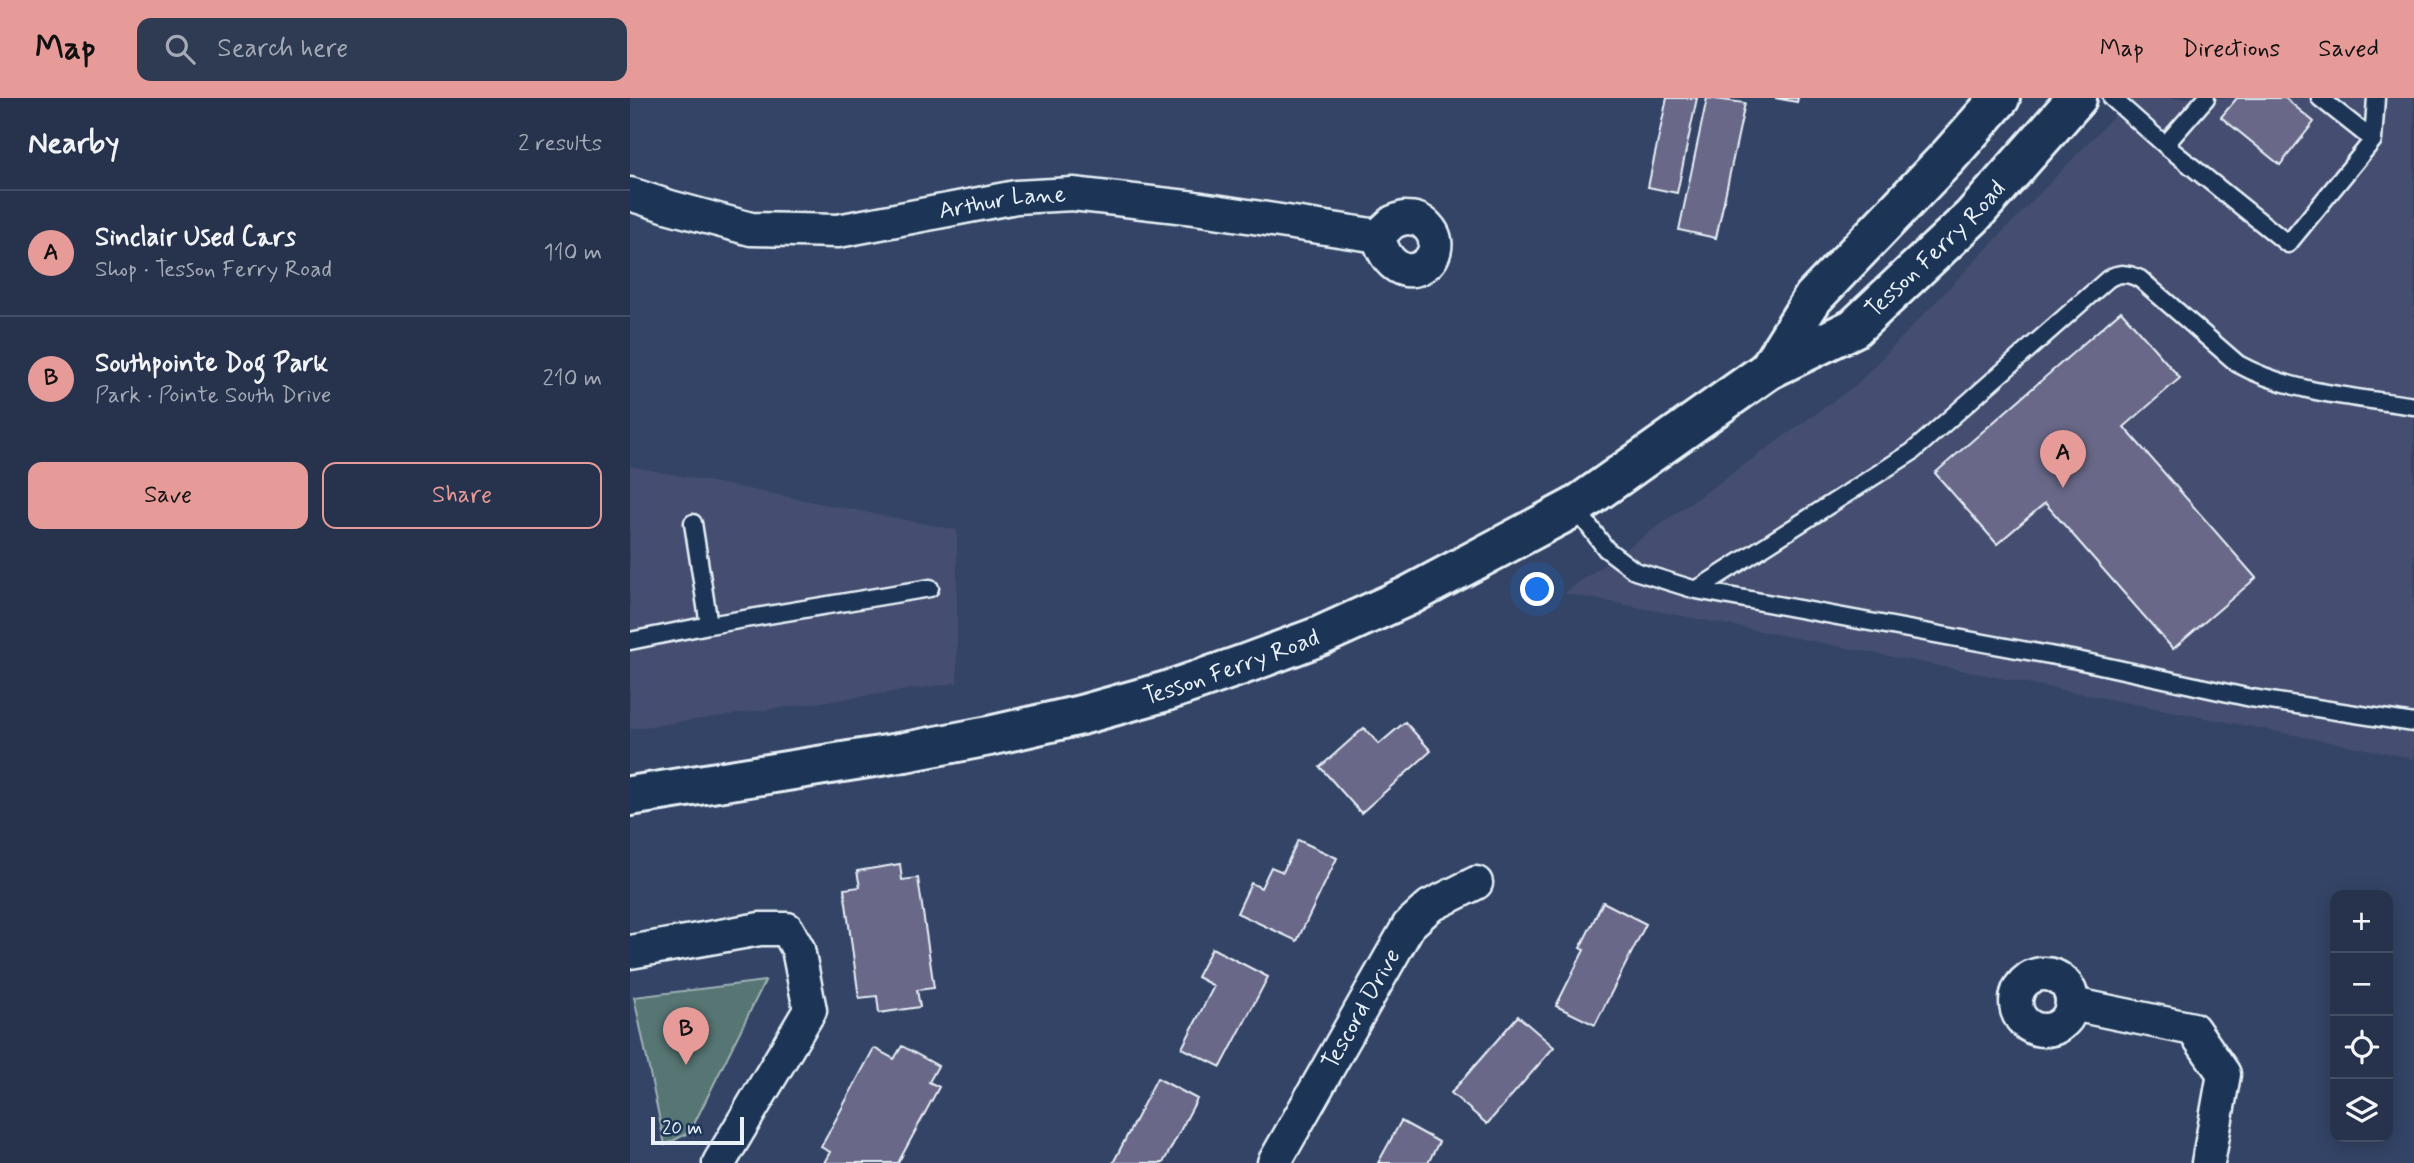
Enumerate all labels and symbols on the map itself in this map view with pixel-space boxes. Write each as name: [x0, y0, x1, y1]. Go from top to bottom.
street label: Tesson Ferry Road: [1859, 174, 2013, 325]
street label: Arthur Lane: [936, 179, 1067, 227]
pin: A: [2040, 430, 2086, 488]
your location: [1520, 572, 1554, 606]
street label: Tesson Ferry Road: [1140, 622, 1324, 712]
street label: Tescord Drive: [1315, 943, 1408, 1075]
pin: B: [663, 1007, 709, 1065]
scale bar: [651, 1114, 744, 1146]

